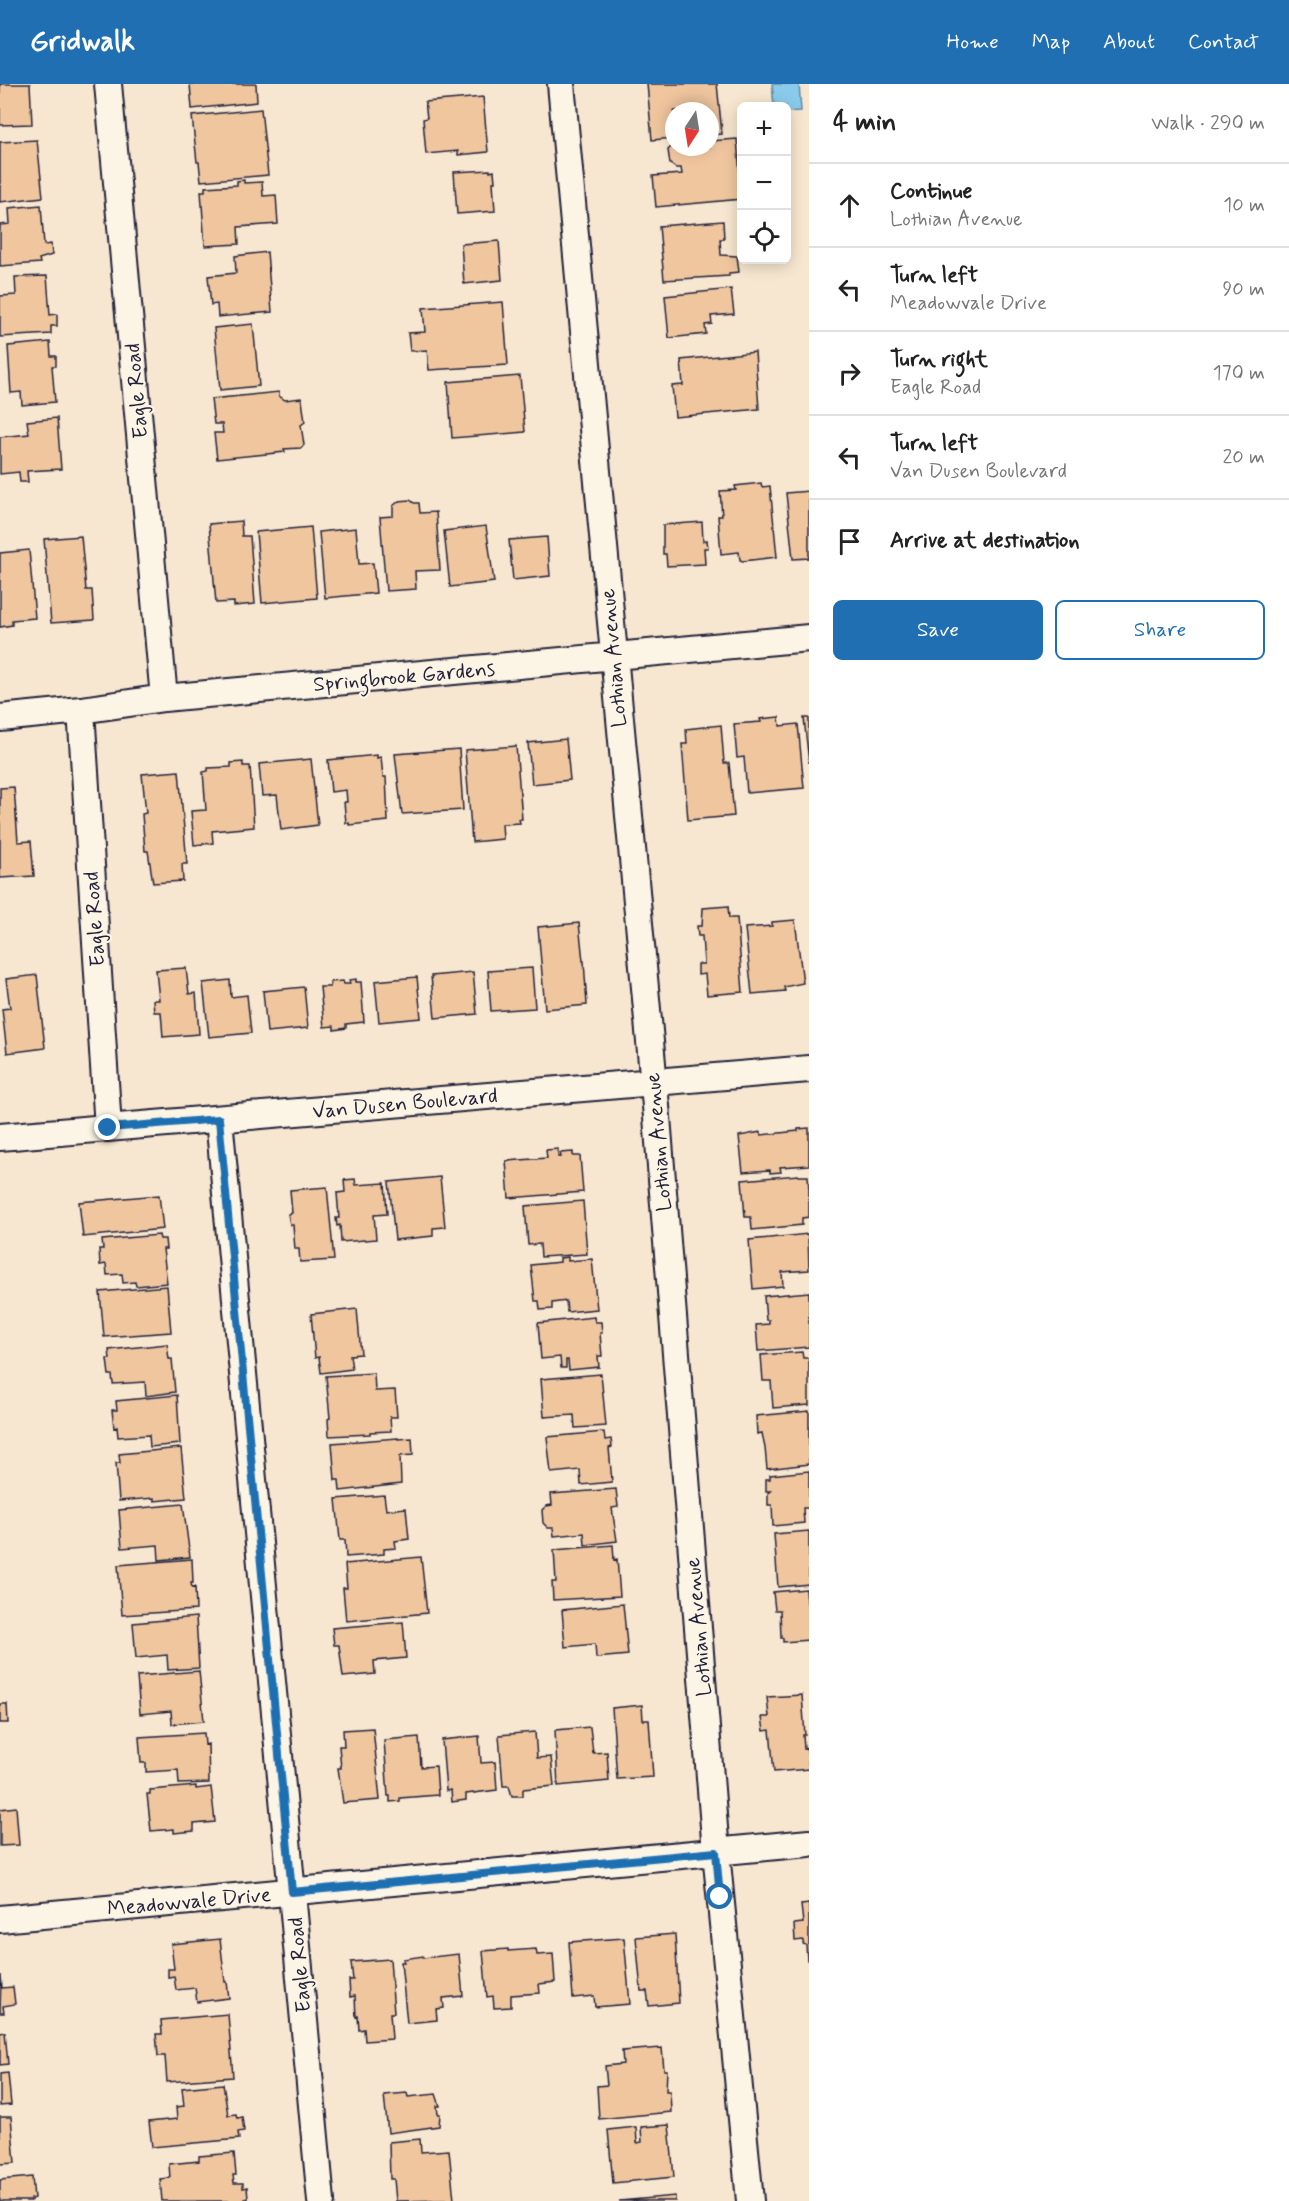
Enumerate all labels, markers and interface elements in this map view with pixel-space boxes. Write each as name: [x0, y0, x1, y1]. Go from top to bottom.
text: Gridwalk: [30, 24, 135, 61]
text: Home: [947, 28, 999, 56]
text: Map: [1032, 28, 1070, 56]
text: About: [1103, 28, 1155, 56]
text: Contact: [1188, 28, 1259, 56]
north arrow: [665, 102, 719, 156]
map controls: [737, 102, 791, 264]
button: +: [737, 102, 791, 156]
text: 4 min: [833, 106, 896, 140]
text: Walk · 290 m: [1151, 110, 1265, 137]
button: −: [737, 156, 791, 210]
text: Continue: [890, 178, 972, 206]
icon: ahead: [833, 189, 866, 222]
text: 10 m: [1223, 192, 1265, 219]
text: Lothian Avenue: [890, 206, 1022, 233]
button: locate: [737, 210, 791, 264]
text: Turn left: [890, 262, 978, 290]
icon: left: [833, 273, 866, 306]
text: 90 m: [1222, 276, 1265, 303]
text: Meadowvale Drive: [890, 290, 1047, 317]
street label: Eagle Road: [119, 342, 155, 440]
text: Turn right: [890, 346, 988, 374]
icon: right: [833, 357, 866, 390]
text: 170 m: [1213, 360, 1265, 387]
text: Eagle Road: [890, 374, 981, 401]
text: Turn left: [890, 430, 978, 458]
icon: left: [833, 441, 866, 474]
text: 20 m: [1222, 444, 1265, 471]
text: Van Dusen Boulevard: [890, 458, 1067, 485]
icon: arrive: [833, 525, 866, 558]
text: Arrive at destination: [890, 527, 1080, 555]
street label: Lothian Avenue: [594, 587, 634, 728]
button: Save: [833, 600, 1043, 660]
button: Share: [1055, 600, 1265, 660]
street label: Springbrook Gardens: [312, 655, 496, 701]
street label: Eagle Road: [78, 870, 112, 968]
street label: Lothian Avenue: [639, 1071, 679, 1212]
street label: Van Dusen Boulevard: [311, 1082, 499, 1126]
route end: [94, 1114, 120, 1140]
street label: Lothian Avenue: [679, 1556, 719, 1697]
street label: Meadowvale Drive: [106, 1881, 272, 1923]
route start: [706, 1883, 732, 1909]
street label: Eagle Road: [282, 1916, 318, 2014]

